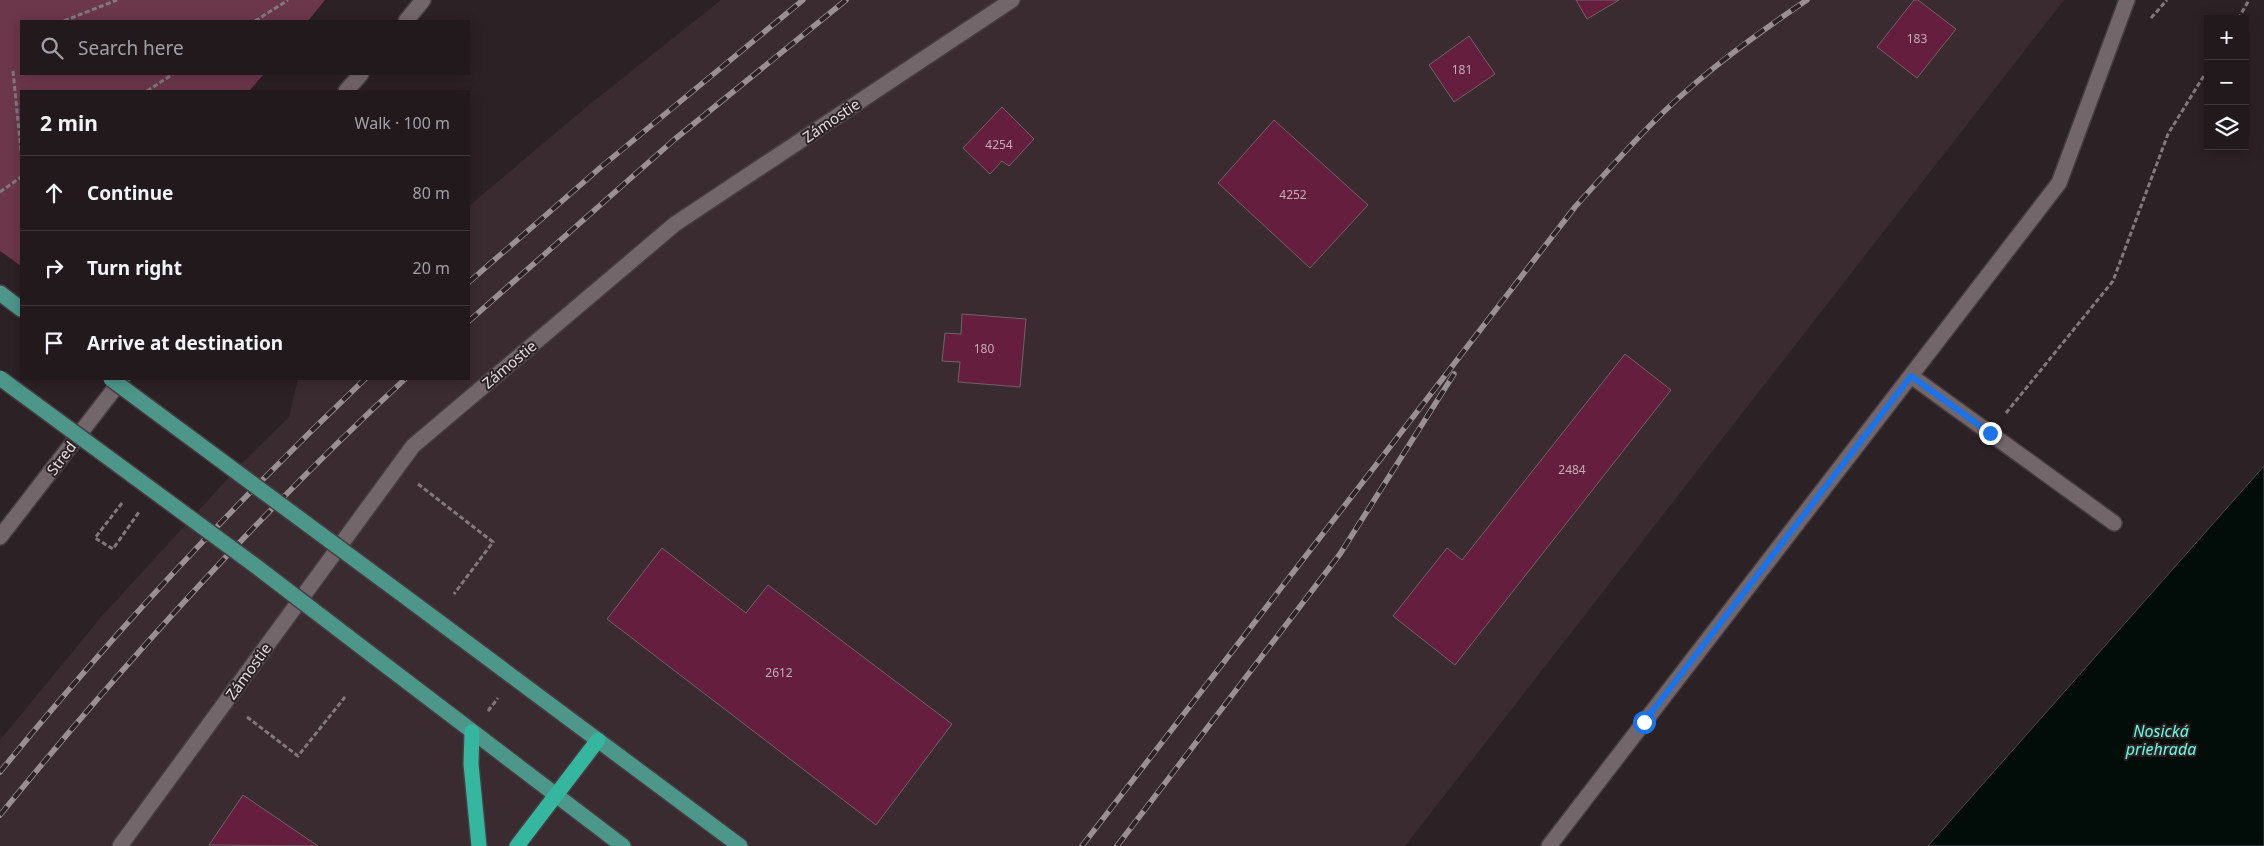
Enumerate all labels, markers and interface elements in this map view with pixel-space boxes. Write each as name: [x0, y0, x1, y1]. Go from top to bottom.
map controls: [2204, 15, 2249, 150]
button: +: [2204, 15, 2249, 60]
search box: [20, 20, 470, 75]
house number: 183: [1907, 30, 1927, 47]
icon: search: [38, 34, 66, 62]
text: Search here: [78, 35, 184, 61]
button: −: [2204, 60, 2249, 105]
house number: 181: [1452, 61, 1472, 78]
street label: Zámostie: [798, 94, 864, 146]
button: layers: [2204, 105, 2249, 150]
text: 2 min: [40, 109, 98, 137]
text: Walk · 100 m: [355, 112, 450, 134]
house number: 4254: [985, 136, 1013, 153]
icon: ahead: [40, 179, 68, 207]
text: Continue: [87, 180, 173, 206]
text: 80 m: [413, 182, 450, 204]
house number: 4252: [1279, 186, 1307, 203]
icon: right: [40, 254, 68, 282]
text: Turn right: [87, 255, 182, 281]
text: 20 m: [413, 257, 450, 279]
icon: arrive: [40, 329, 68, 357]
text: Arrive at destination: [87, 330, 283, 356]
street label: Zámostie: [478, 335, 540, 393]
house number: 180: [974, 340, 994, 357]
route end: [1979, 422, 2002, 445]
street label: Stred: [42, 437, 80, 479]
house number: 2484: [1558, 461, 1586, 478]
street label: Zámostie: [221, 639, 275, 703]
house number: 2612: [765, 664, 793, 681]
route start: [1633, 711, 1656, 734]
water label: Nosická priehrada: [2125, 720, 2196, 760]

